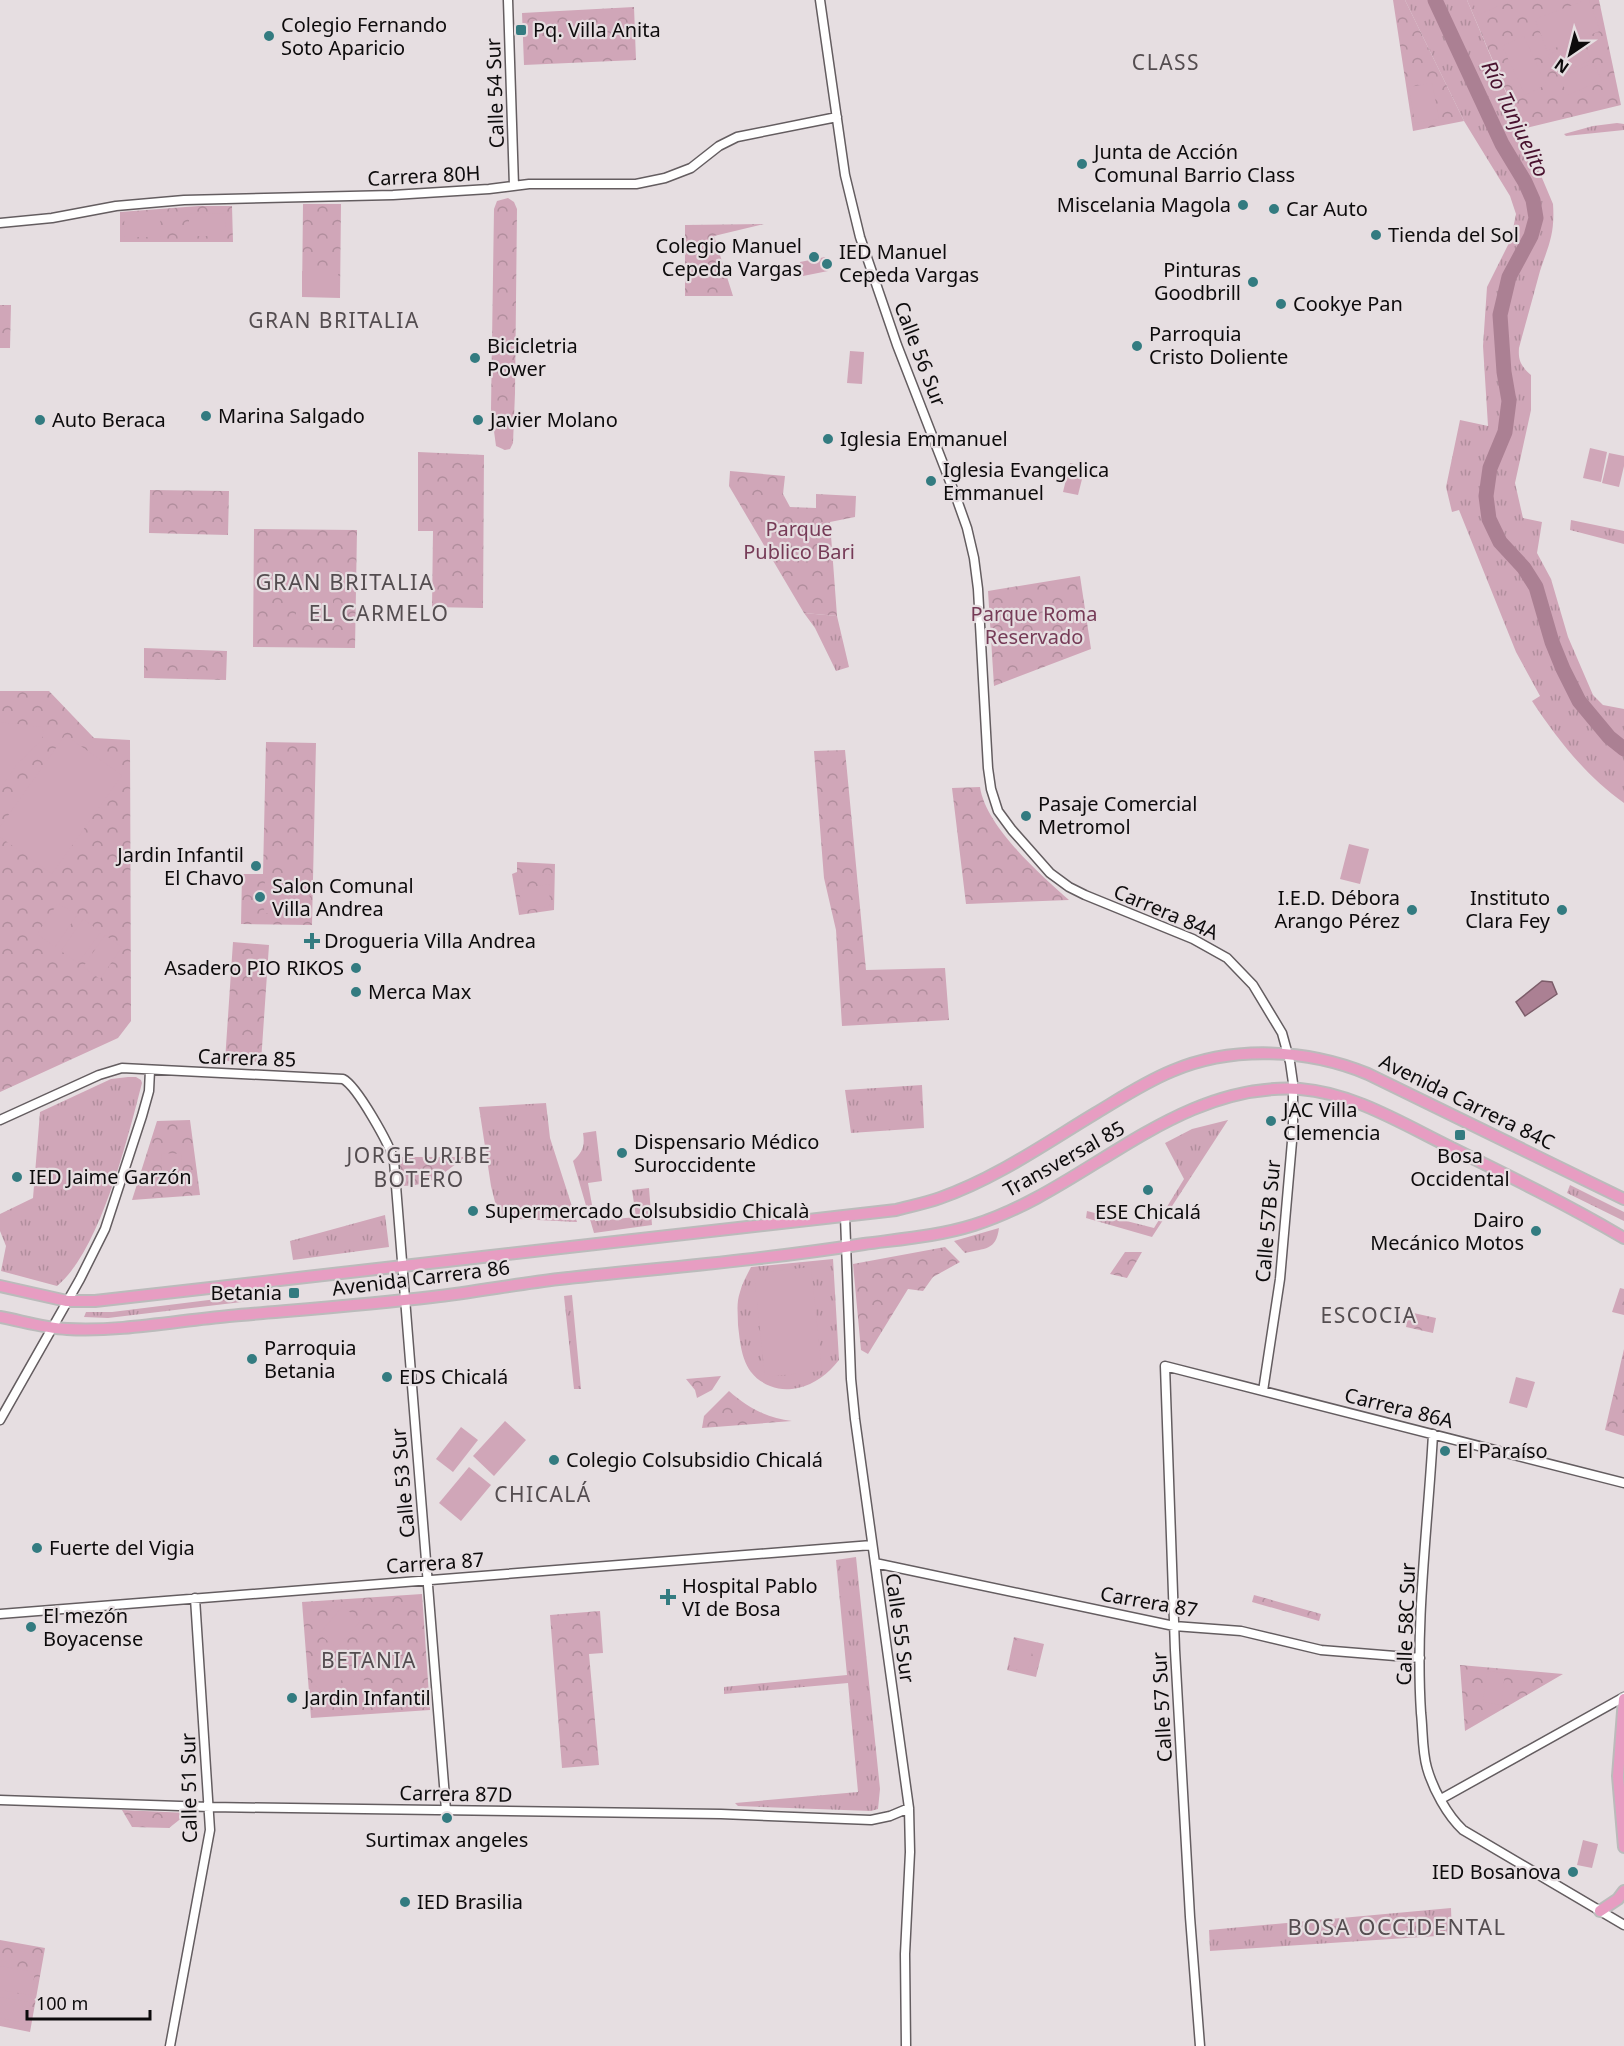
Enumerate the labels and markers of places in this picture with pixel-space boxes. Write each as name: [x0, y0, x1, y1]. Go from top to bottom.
place label: Colegio Fernando Soto Aparicio: [281, 11, 447, 61]
place label: Pq. Villa Anita: [533, 16, 661, 43]
marker: Pq. Villa Anita: [514, 23, 528, 37]
marker: Colegio Fernando Soto Aparicio: [262, 29, 276, 43]
place label: Junta de Acción Comunal Barrio Class: [1092, 138, 1295, 188]
marker: Junta de Acción Comunal Barrio Class: [1075, 157, 1089, 171]
place label: Miscelania Magola: [1057, 191, 1231, 218]
place label: Car Auto: [1286, 195, 1368, 222]
marker: Miscelania Magola: [1236, 198, 1250, 212]
marker: Car Auto: [1267, 202, 1281, 216]
place label: Tienda del Sol: [1388, 221, 1519, 248]
marker: Tienda del Sol: [1369, 228, 1383, 242]
place label: Colegio Manuel Cepeda Vargas: [656, 232, 802, 282]
place label: IED Manuel Cepeda Vargas: [839, 238, 979, 288]
marker: Colegio Manuel Cepeda Vargas: [807, 250, 821, 264]
place label: Pinturas Goodbrill: [1154, 256, 1241, 306]
marker: IED Manuel Cepeda Vargas: [820, 257, 834, 271]
marker: Pinturas Goodbrill: [1246, 275, 1260, 289]
place label: Cookye Pan: [1293, 290, 1403, 317]
marker: Cookye Pan: [1274, 297, 1288, 311]
place label: Parroquia Cristo Doliente: [1149, 320, 1288, 370]
place label: Bicicletria Power: [487, 332, 578, 382]
marker: Parroquia Cristo Doliente: [1130, 339, 1144, 353]
marker: Bicicletria Power: [468, 351, 482, 365]
place label: Marina Salgado: [218, 402, 365, 429]
place label: Auto Beraca: [52, 406, 166, 433]
place label: Javier Molano: [488, 406, 618, 433]
marker: Marina Salgado: [199, 409, 213, 423]
marker: Auto Beraca: [33, 413, 47, 427]
marker: Javier Molano: [471, 413, 485, 427]
place label: Iglesia Emmanuel: [840, 425, 1008, 452]
marker: Iglesia Emmanuel: [821, 432, 835, 446]
place label: Iglesia Evangelica Emmanuel: [943, 456, 1109, 506]
marker: Iglesia Evangelica Emmanuel: [924, 474, 938, 488]
place label: Pasaje Comercial Metromol: [1038, 790, 1197, 840]
marker: Pasaje Comercial Metromol: [1019, 809, 1033, 823]
place label: Jardin Infantil El Chavo: [115, 841, 244, 891]
marker: Jardin Infantil El Chavo: [249, 859, 263, 873]
place label: Salon Comunal Villa Andrea: [272, 872, 414, 922]
place label: I.E.D. Débora Arango Pérez: [1274, 884, 1400, 934]
place label: Instituto Clara Fey: [1465, 884, 1551, 934]
marker: Salon Comunal Villa Andrea: [253, 890, 267, 904]
marker: I.E.D. Débora Arango Pérez: [1405, 903, 1419, 917]
marker: Instituto Clara Fey: [1555, 903, 1569, 917]
place label: Drogueria Villa Andrea: [324, 927, 536, 954]
marker: Drogueria Villa Andrea: [305, 934, 319, 948]
place label: Asadero PIO RIKOS: [164, 954, 344, 981]
marker: Asadero PIO RIKOS: [349, 961, 363, 975]
place label: Merca Max: [368, 978, 472, 1005]
marker: Merca Max: [349, 985, 363, 999]
place label: JAC Villa Clemencia: [1281, 1096, 1380, 1146]
marker: JAC Villa Clemencia: [1264, 1114, 1278, 1128]
place label: Dispensario Médico Suroccidente: [634, 1128, 819, 1178]
marker: Bosa Occidental: [1453, 1128, 1467, 1142]
place label: Bosa Occidental: [1410, 1142, 1510, 1192]
marker: Dispensario Médico Suroccidente: [615, 1146, 629, 1160]
place label: IED Jaime Garzón: [29, 1163, 192, 1190]
marker: IED Jaime Garzón: [10, 1170, 24, 1184]
marker: ESE Chicalá: [1141, 1183, 1155, 1197]
place label: Supermercado Colsubsidio Chicalà: [485, 1197, 809, 1224]
place label: ESE Chicalá: [1095, 1198, 1201, 1225]
marker: Supermercado Colsubsidio Chicalà: [466, 1204, 480, 1218]
place label: Dairo Mecánico Motos: [1370, 1206, 1524, 1256]
marker: Dairo Mecánico Motos: [1529, 1224, 1543, 1238]
place label: Betania: [211, 1279, 282, 1306]
marker: Betania: [287, 1286, 301, 1300]
place label: Parroquia Betania: [264, 1334, 357, 1384]
marker: Parroquia Betania: [245, 1352, 259, 1366]
place label: EDS Chicalá: [399, 1363, 508, 1390]
marker: EDS Chicalá: [380, 1370, 394, 1384]
place label: El Paraíso: [1457, 1437, 1548, 1464]
marker: El Paraíso: [1438, 1444, 1452, 1458]
place label: Colegio Colsubsidio Chicalá: [566, 1446, 823, 1473]
marker: Colegio Colsubsidio Chicalá: [547, 1453, 561, 1467]
place label: Fuerte del Vigia: [49, 1534, 195, 1561]
marker: Fuerte del Vigia: [30, 1541, 44, 1555]
place label: Hospital Pablo VI de Bosa: [682, 1572, 818, 1622]
marker: Hospital Pablo VI de Bosa: [659, 1588, 677, 1606]
place label: El mezón Boyacense: [43, 1602, 143, 1652]
marker: El mezón Boyacense: [24, 1620, 38, 1634]
place label: Jardin Infantil: [302, 1684, 431, 1711]
marker: Jardin Infantil: [285, 1691, 299, 1705]
marker: Surtimax angeles: [440, 1811, 454, 1825]
place label: Surtimax angeles: [366, 1826, 528, 1853]
place label: IED Bosanova: [1432, 1858, 1561, 1885]
marker: IED Bosanova: [1566, 1865, 1580, 1879]
place label: IED Brasilia: [417, 1888, 523, 1915]
marker: IED Brasilia: [398, 1895, 412, 1909]

